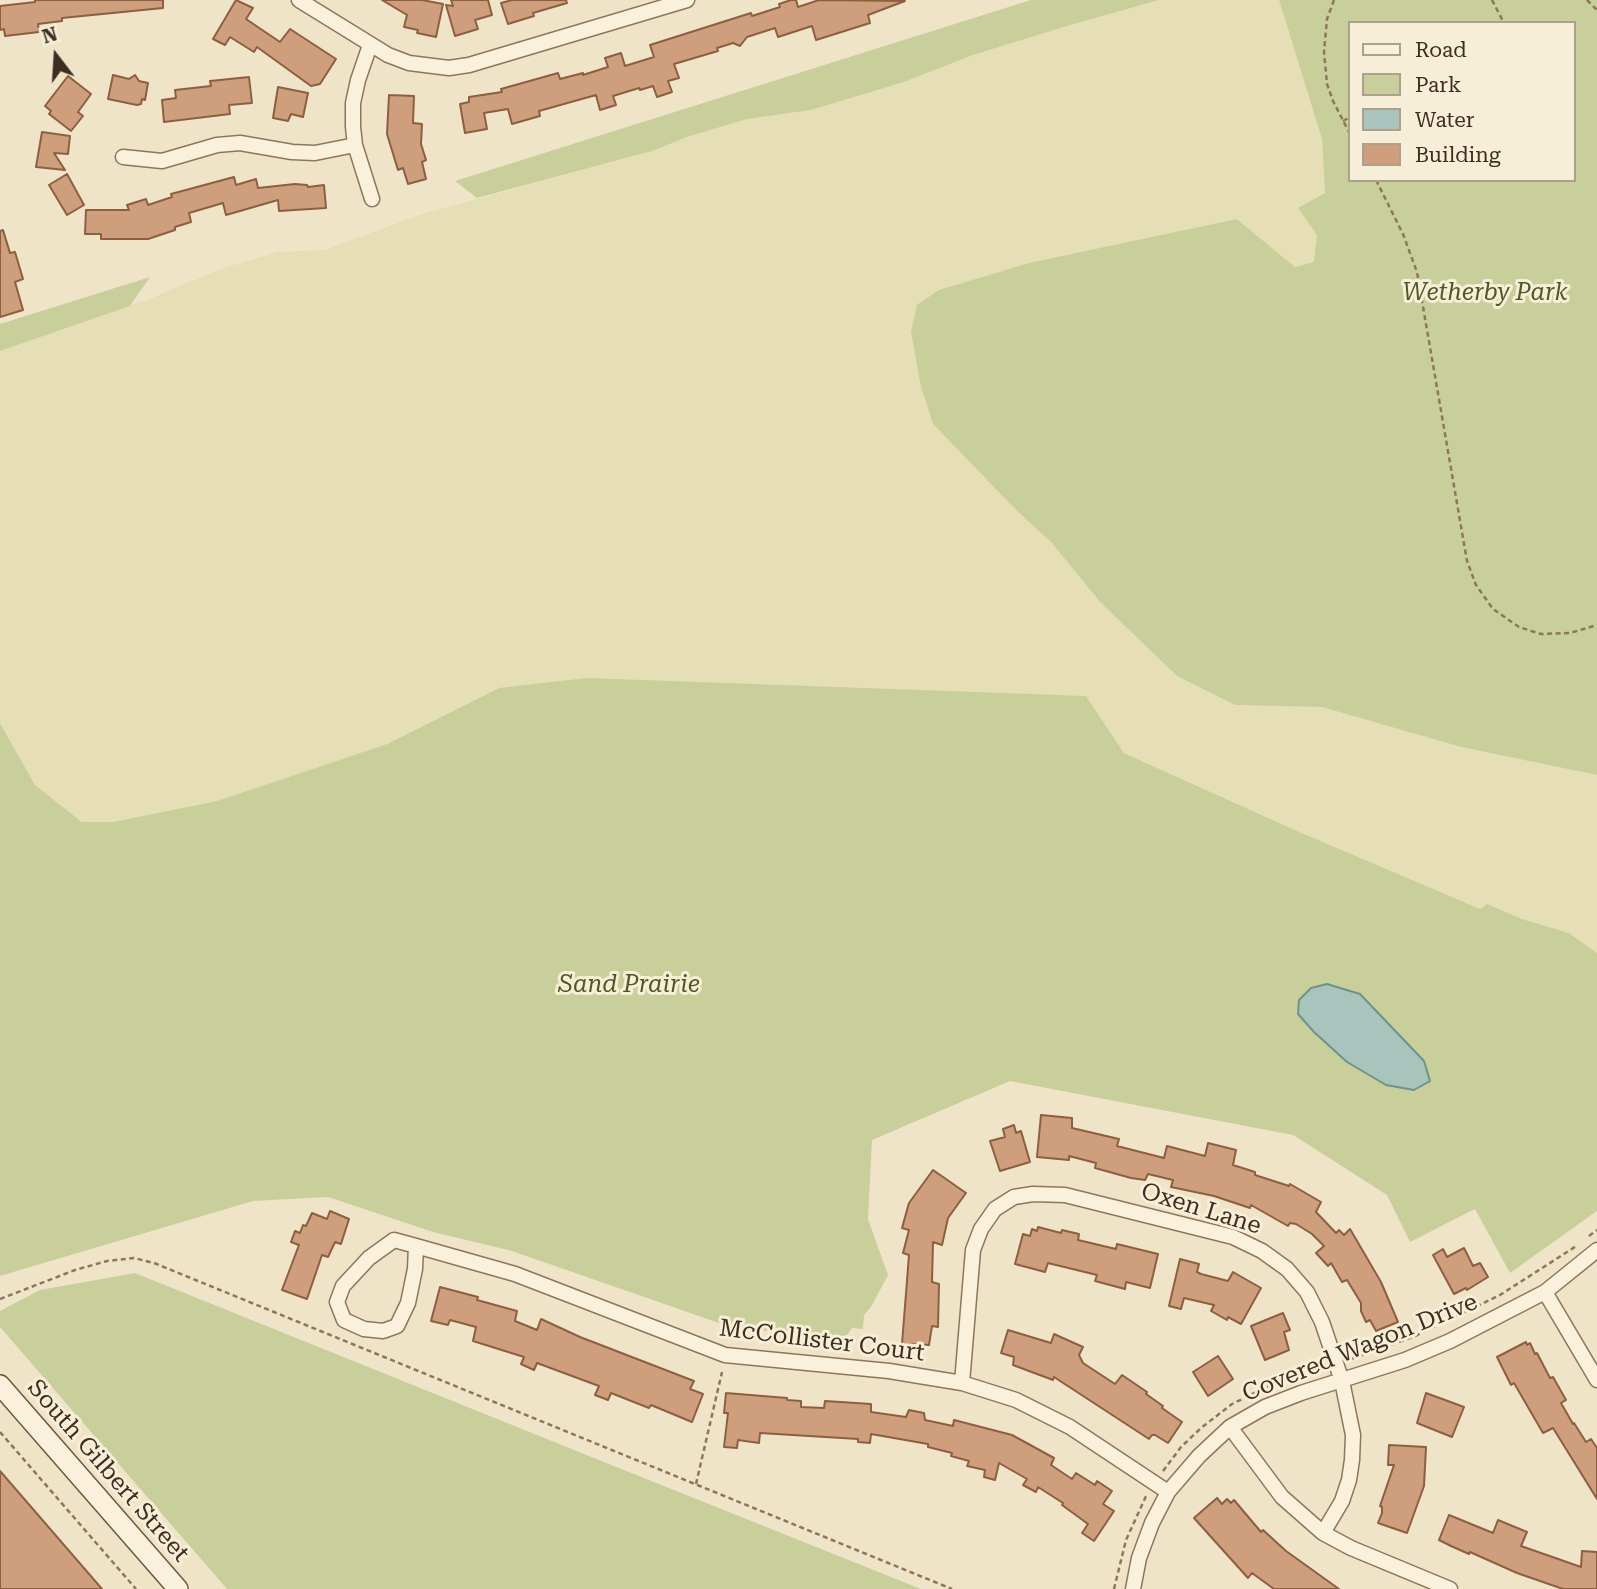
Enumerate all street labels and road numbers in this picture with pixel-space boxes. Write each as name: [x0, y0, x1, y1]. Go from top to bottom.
street label: Oxen Lane: [1138, 1177, 1264, 1241]
street label: Covered Wagon Drive: [1238, 1288, 1482, 1408]
street label: McCollister Court: [718, 1314, 926, 1368]
street label: South Gilbert Street: [21, 1374, 195, 1568]

